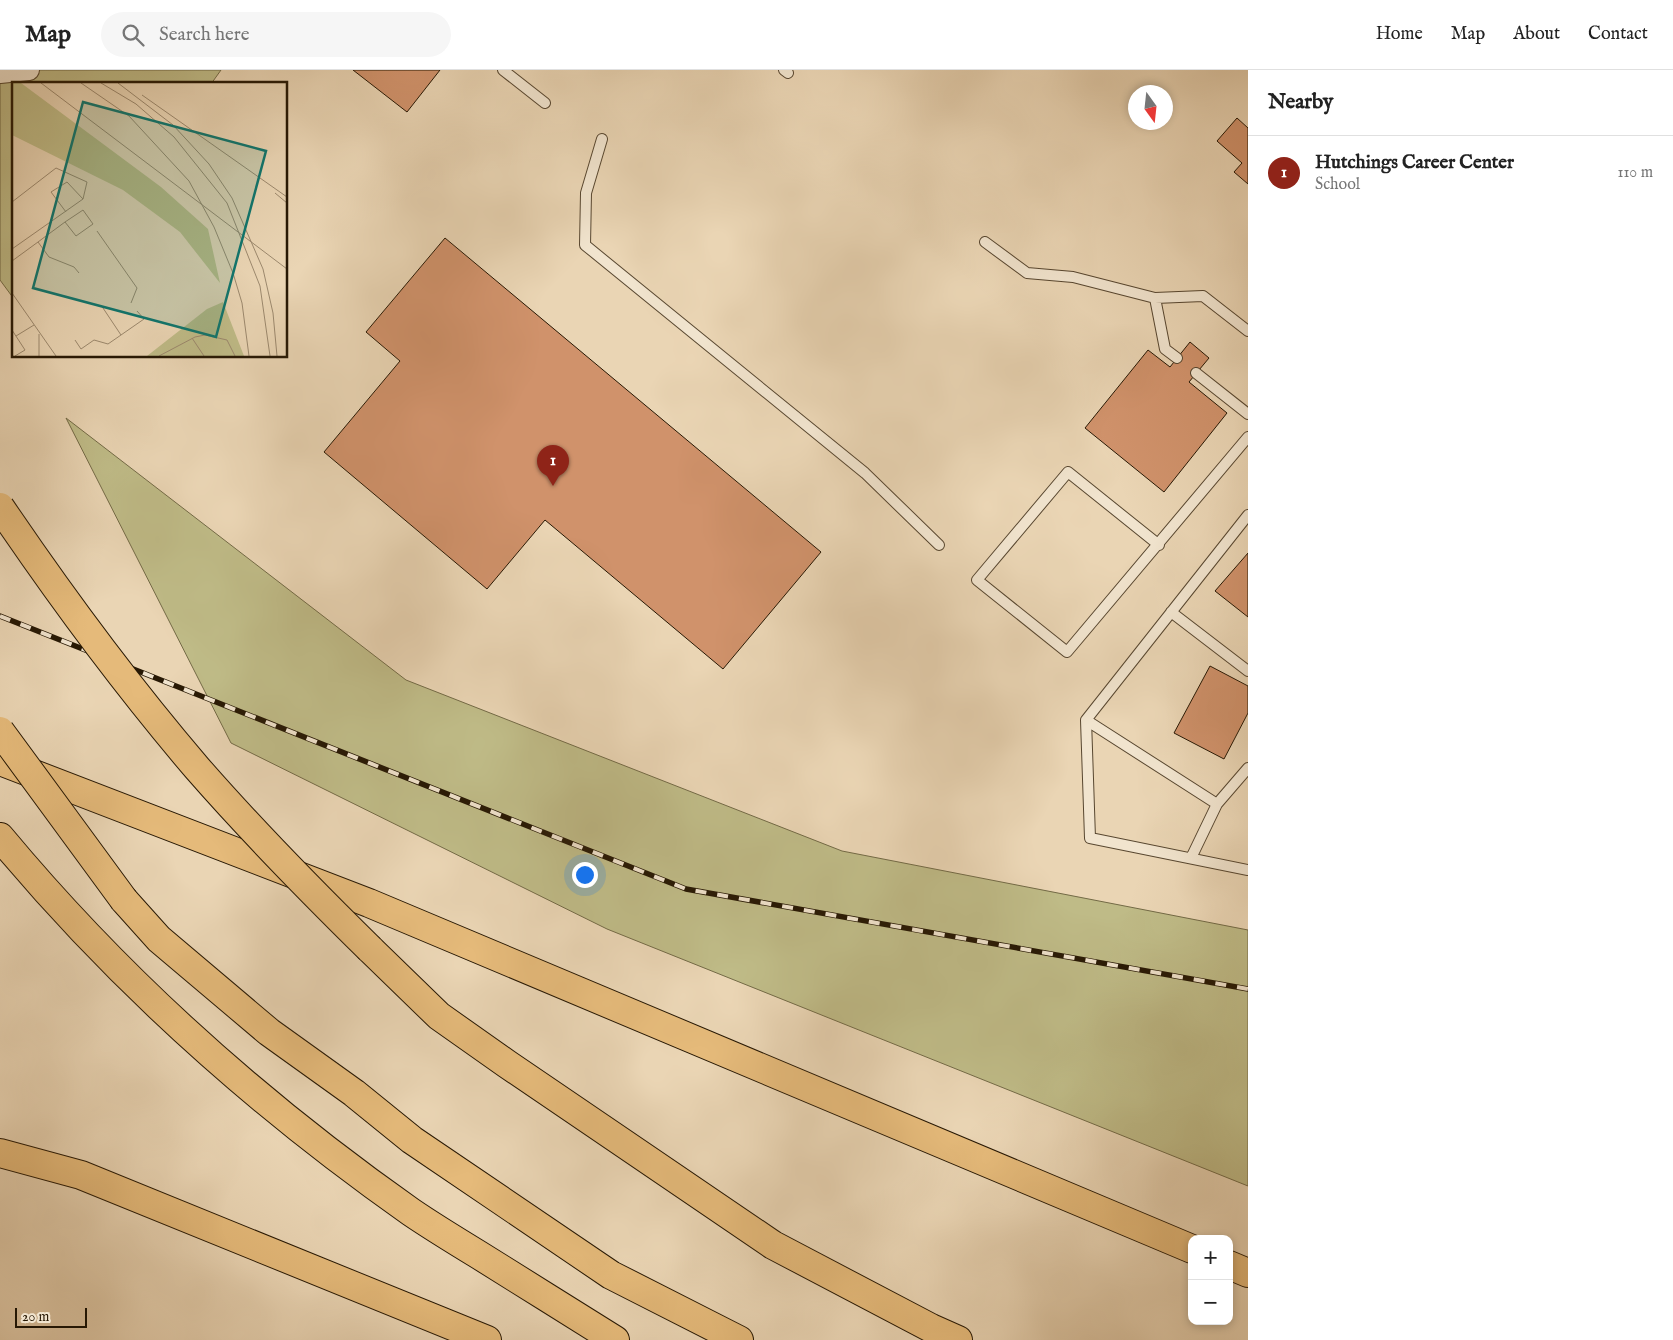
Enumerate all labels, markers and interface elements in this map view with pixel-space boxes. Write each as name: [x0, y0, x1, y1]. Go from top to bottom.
search box: [101, 12, 451, 57]
text: Map: [25, 19, 71, 50]
icon: search: [119, 21, 147, 49]
text: Search here: [159, 23, 250, 47]
text: Home: [1376, 23, 1423, 46]
text: Map: [1451, 23, 1485, 46]
text: About: [1513, 23, 1560, 46]
text: Contact: [1588, 23, 1648, 46]
inset map: [12, 82, 288, 358]
north arrow: [1128, 85, 1173, 130]
text: Nearby: [1268, 89, 1333, 116]
text: Hutchings Career Center: [1315, 151, 1514, 175]
text: 1: [1281, 163, 1287, 183]
text: 110 m: [1617, 163, 1653, 183]
text: School: [1315, 175, 1360, 195]
pin: 1: [537, 445, 569, 486]
your location: [572, 862, 598, 888]
map controls: [1188, 1235, 1233, 1325]
button: +: [1188, 1235, 1233, 1280]
button: −: [1188, 1280, 1233, 1325]
scale bar: [15, 1305, 88, 1328]
text: 20 m: [22, 1308, 49, 1326]

